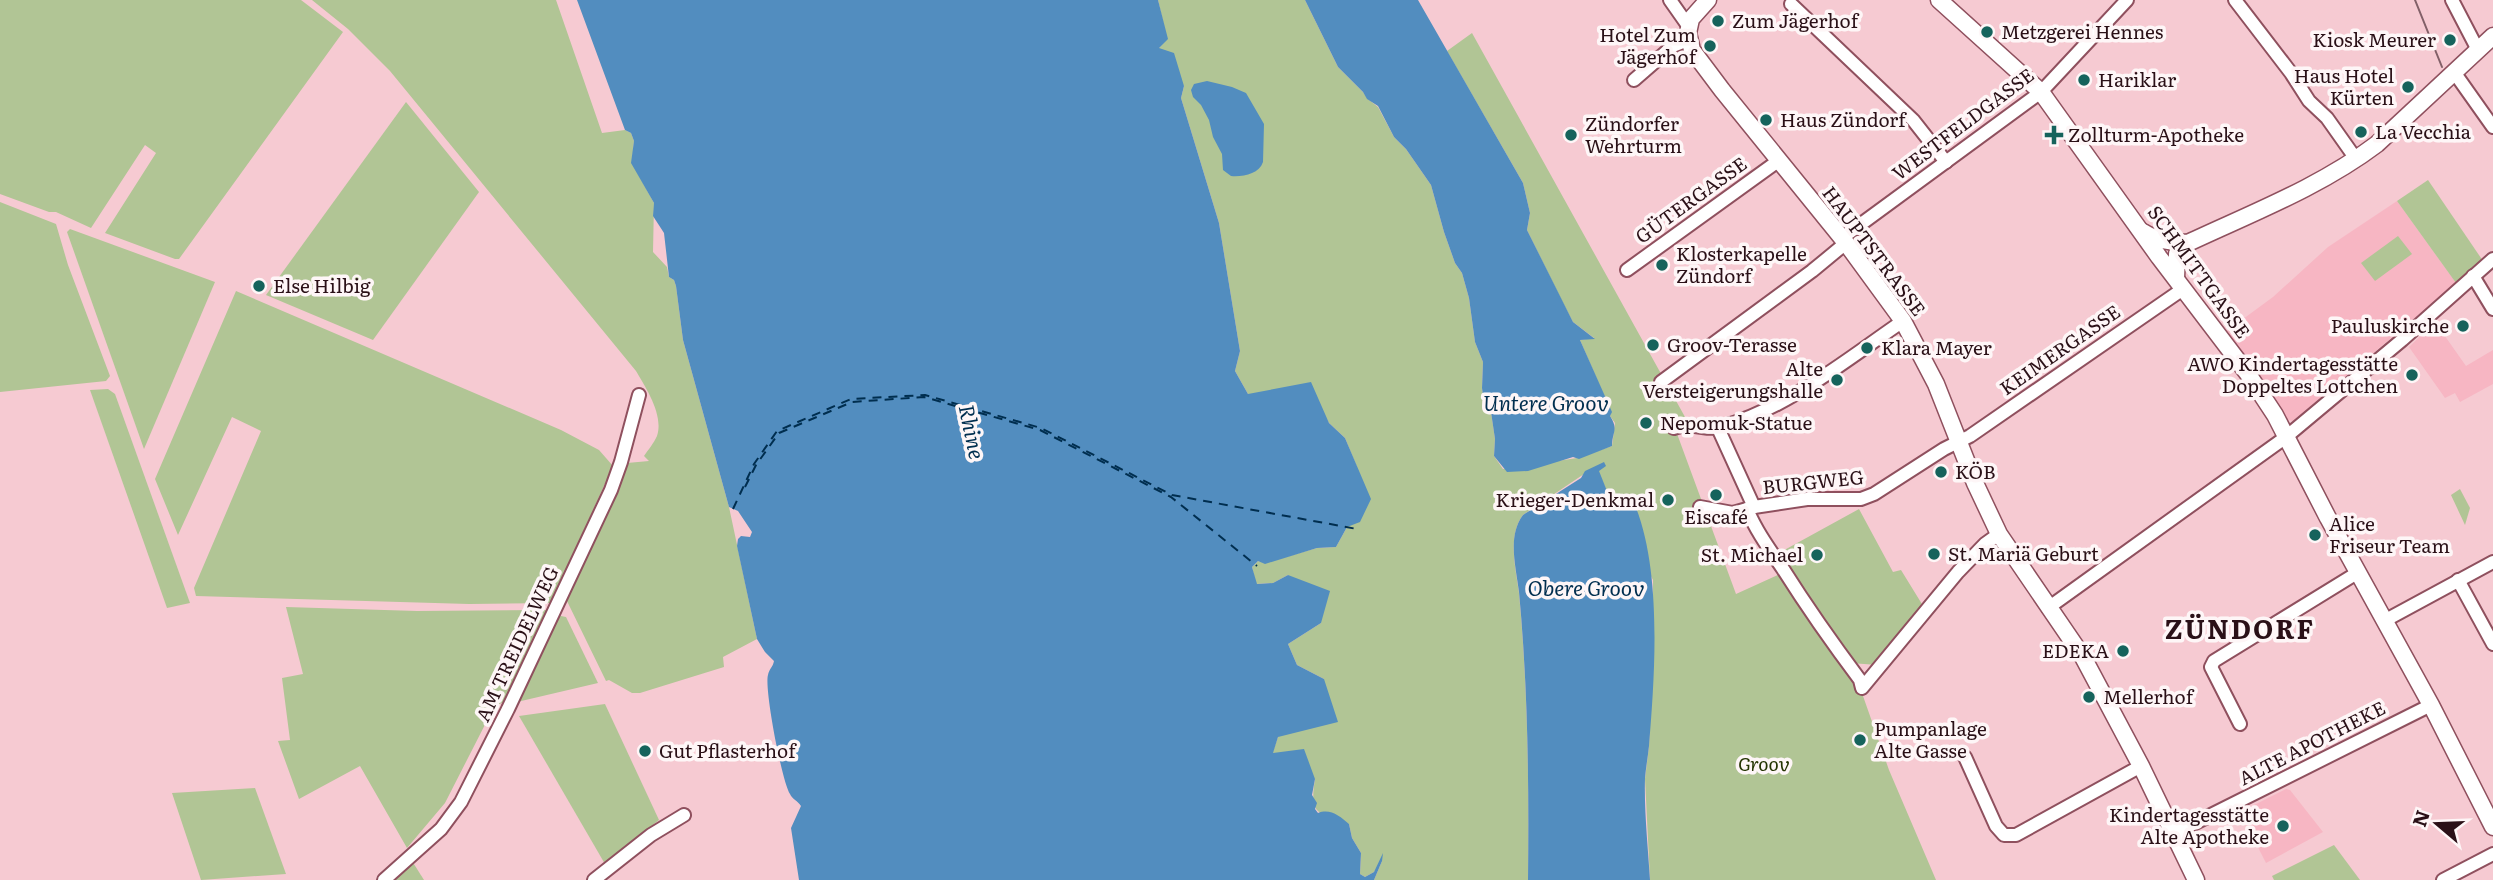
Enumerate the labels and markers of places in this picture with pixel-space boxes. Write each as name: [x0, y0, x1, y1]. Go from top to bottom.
place label: Zum Jägerhof: [1732, 6, 1860, 34]
marker: Zum Jägerhof: [1710, 13, 1726, 29]
place label: Metzgerei Hennes: [2001, 17, 2164, 45]
place label: Hotel Zum Jägerhof: [1599, 20, 1698, 70]
marker: Metzgerei Hennes: [1979, 24, 1995, 40]
place label: Kiosk Meurer: [2313, 25, 2436, 53]
marker: Kiosk Meurer: [2442, 32, 2458, 48]
marker: Hotel Zum Jägerhof: [1702, 38, 1718, 54]
place label: Haus Hotel Kürten: [2294, 61, 2394, 111]
place label: Hariklar: [2098, 65, 2176, 93]
marker: Hariklar: [2076, 72, 2092, 88]
marker: Haus Hotel Kürten: [2400, 79, 2416, 95]
place label: Haus Zündorf: [1780, 105, 1907, 133]
place label: Zündorfer Wehrturm: [1585, 109, 1682, 159]
marker: Haus Zündorf: [1758, 112, 1774, 128]
place label: La Vecchia: [2375, 117, 2472, 145]
place label: Zollturm-Apotheke: [2068, 120, 2244, 148]
marker: La Vecchia: [2353, 124, 2369, 140]
marker: Zündorfer Wehrturm: [1563, 127, 1579, 143]
marker: Zollturm-Apotheke: [2046, 127, 2062, 143]
place label: Klosterkapelle Zündorf: [1676, 239, 1807, 289]
marker: Klosterkapelle Zündorf: [1654, 257, 1670, 273]
place label: Else Hilbig: [273, 271, 371, 299]
marker: Else Hilbig: [251, 278, 267, 294]
place label: Pauluskirche: [2331, 311, 2449, 339]
marker: Pauluskirche: [2455, 318, 2471, 334]
place label: Groov-Terasse: [1667, 330, 1797, 358]
place label: Klara Mayer: [1881, 333, 1992, 361]
marker: Groov-Terasse: [1645, 337, 1661, 353]
marker: Klara Mayer: [1859, 340, 1875, 356]
place label: AWO Kindertagesstätte Doppeltes Lottchen: [2187, 349, 2398, 399]
place label: Alte Versteigerungshalle: [1642, 354, 1823, 404]
marker: AWO Kindertagesstätte Doppeltes Lottchen: [2404, 367, 2420, 383]
marker: Alte Versteigerungshalle: [1829, 372, 1845, 388]
place label: Nepomuk-Statue: [1660, 408, 1812, 436]
marker: Nepomuk-Statue: [1638, 415, 1654, 431]
place label: KÖB: [1955, 457, 1996, 485]
marker: KÖB: [1933, 464, 1949, 480]
place label: Krieger-Denkmal: [1496, 485, 1654, 513]
marker: Eiscafé: [1708, 487, 1724, 503]
marker: Krieger-Denkmal: [1660, 492, 1676, 508]
place label: Eiscafé: [1684, 502, 1748, 530]
place label: Alice Friseur Team: [2329, 509, 2450, 559]
marker: Alice Friseur Team: [2307, 527, 2323, 543]
place label: St. Mariä Geburt: [1948, 539, 2099, 567]
place label: St. Michael: [1701, 540, 1803, 568]
marker: St. Mariä Geburt: [1926, 546, 1942, 562]
marker: St. Michael: [1809, 547, 1825, 563]
place label: EDEKA: [2042, 636, 2109, 664]
marker: EDEKA: [2115, 643, 2131, 659]
place label: Mellerhof: [2103, 682, 2195, 710]
marker: Mellerhof: [2081, 689, 2097, 705]
place label: Pumpanlage Alte Gasse: [1874, 714, 1987, 764]
marker: Pumpanlage Alte Gasse: [1852, 732, 1868, 748]
place label: Gut Pflasterhof: [659, 736, 797, 764]
marker: Gut Pflasterhof: [637, 743, 653, 759]
place label: Kindertagesstätte Alte Apotheke: [2109, 800, 2269, 850]
marker: Kindertagesstätte Alte Apotheke: [2275, 818, 2291, 834]

